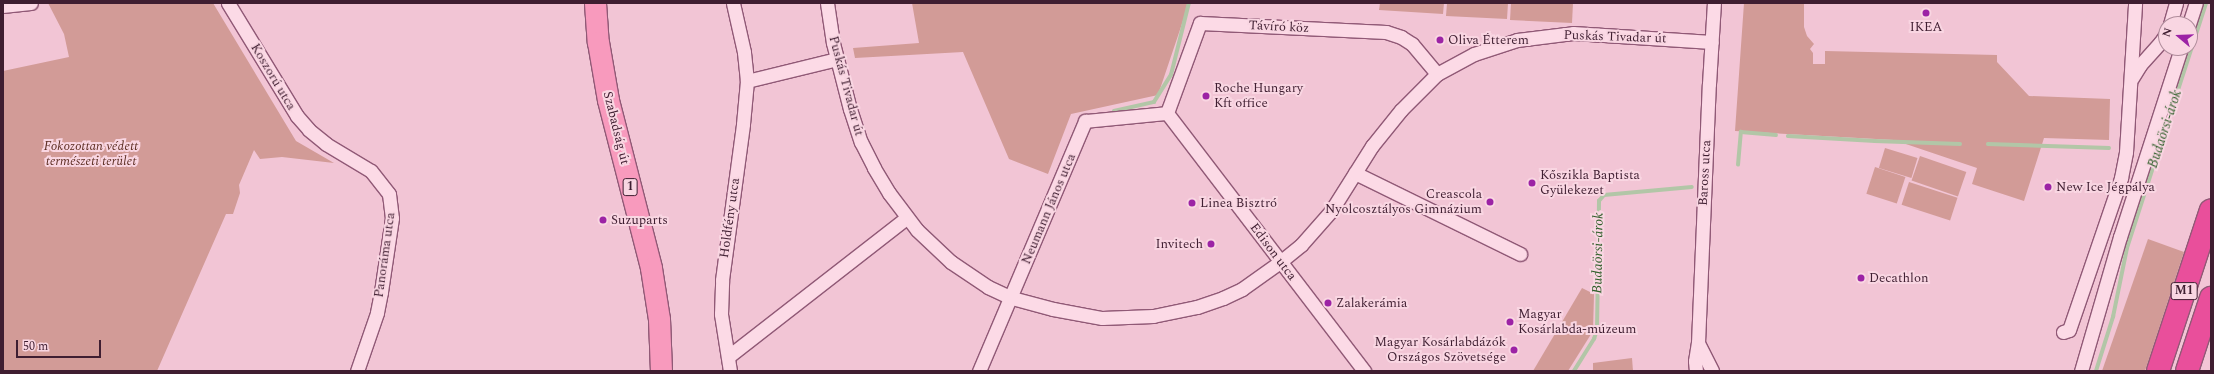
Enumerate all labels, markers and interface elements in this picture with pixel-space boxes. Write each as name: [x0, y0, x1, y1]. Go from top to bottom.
marker: IKEA: [1921, 8, 1931, 18]
north arrow: [2158, 16, 2198, 56]
street label: Távíró köz: [1248, 18, 1310, 36]
place label: IKEA: [1910, 19, 1942, 35]
text: N: [2158, 25, 2177, 39]
street label: Puskás Tivadar út: [1563, 27, 1667, 47]
place label: Oliva Étterem: [1448, 32, 1529, 48]
street label: Puskás Tivadar út: [825, 34, 867, 138]
marker: Oliva Étterem: [1435, 35, 1445, 45]
street label: Koszorú utca: [247, 41, 299, 113]
place label: Roche Hungary Kft office: [1214, 81, 1303, 112]
water label: Budaörsi-árok: [2144, 88, 2186, 170]
street label: Szabadság út: [599, 90, 633, 166]
marker: Roche Hungary Kft office: [1201, 91, 1211, 101]
park label: Fokozottan védett természeti terület: [44, 139, 138, 170]
street label: Baross utca: [1695, 140, 1715, 206]
street label: Neumann János utca: [1019, 151, 1079, 267]
place label: Kőszikla Baptista Gyülekezet: [1540, 168, 1640, 199]
road number: 1: [622, 177, 638, 197]
street label: Holdfény utca: [717, 177, 743, 259]
marker: Kőszikla Baptista Gyülekezet: [1527, 178, 1537, 188]
place label: New Ice Jégpálya: [2056, 179, 2155, 195]
marker: New Ice Jégpálya: [2043, 182, 2053, 192]
place label: Creascola Nyolcosztályos Gimnázium: [1325, 187, 1482, 218]
place label: Linea Bisztró: [1200, 195, 1277, 211]
marker: Creascola Nyolcosztályos Gimnázium: [1485, 197, 1495, 207]
marker: Linea Bisztró: [1187, 198, 1197, 208]
street label: Panoráma utca: [371, 211, 399, 299]
place label: Suzuparts: [611, 212, 668, 228]
water label: Budaörsi-árok: [1589, 212, 1607, 294]
marker: Suzuparts: [598, 215, 608, 225]
street label: Edison utca: [1246, 220, 1300, 284]
place label: Invitech: [1155, 236, 1203, 252]
marker: Invitech: [1206, 239, 1216, 249]
place label: Decathlon: [1869, 270, 1929, 286]
marker: Decathlon: [1856, 273, 1866, 283]
road number: M1: [2170, 281, 2198, 301]
place label: Zalakerámia: [1336, 295, 1407, 311]
marker: Zalakerámia: [1323, 298, 1333, 308]
place label: Magyar Kosárlabda-múzeum: [1518, 307, 1636, 338]
marker: Magyar Kosárlabda-múzeum: [1505, 317, 1515, 327]
scale bar: [18, 332, 103, 358]
place label: Magyar Kosárlabdázók Országos Szövetsége: [1375, 335, 1506, 366]
text: 50 m: [23, 337, 48, 356]
marker: Magyar Kosárlabdázók Országos Szövetsége: [1509, 345, 1519, 355]

